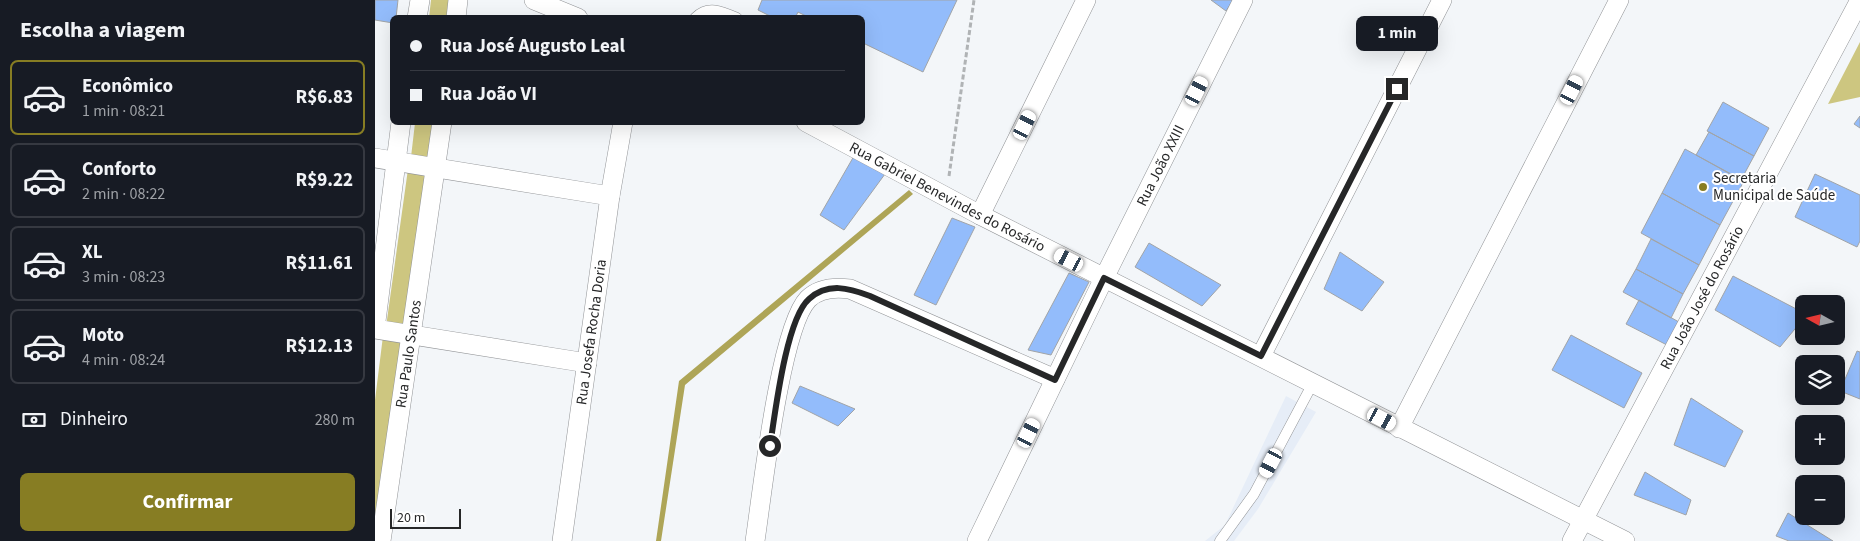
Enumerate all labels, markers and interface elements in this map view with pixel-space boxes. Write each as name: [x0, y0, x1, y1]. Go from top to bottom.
text: Escolha a viagem: [20, 14, 185, 46]
callout: 1 min: [1356, 17, 1438, 52]
text: 1 min: [1378, 22, 1416, 44]
text: Rua José Augusto Leal: [440, 33, 625, 60]
text: Econômico: [82, 73, 173, 100]
car: [1558, 73, 1585, 107]
car: [1183, 74, 1210, 108]
icon: car: [22, 75, 67, 120]
route end: [1386, 78, 1408, 100]
text: Rua João VI: [440, 81, 537, 108]
text: R$6.83: [296, 84, 353, 111]
text: 1 min · 08:21: [82, 100, 165, 122]
car: [1011, 108, 1038, 142]
street label: Rua João XXIII: [1131, 121, 1189, 210]
street label: Rua Gabriel Benevindes do Rosário: [846, 137, 1049, 257]
text: Conforto: [82, 156, 156, 183]
icon: car: [22, 158, 67, 203]
text: R$9.22: [296, 167, 353, 194]
place label: Secretaria Municipal de Saúde: [1713, 168, 1835, 206]
marker: Secretaria Municipal de Saúde: [1697, 181, 1709, 193]
text: 2 min · 08:22: [82, 183, 165, 205]
street label: Rua João José do Rosário: [1655, 222, 1749, 373]
text: XL: [82, 239, 103, 266]
icon: car: [22, 241, 67, 286]
car: [1052, 247, 1085, 273]
text: R$11.61: [285, 250, 353, 277]
street label: Rua Josefa Rocha Doria: [571, 258, 612, 406]
text: 3 min · 08:23: [82, 266, 165, 288]
north arrow: [1795, 295, 1845, 345]
map controls: [1795, 295, 1845, 525]
street label: Rua Paulo Santos: [390, 299, 426, 409]
text: Moto: [82, 322, 124, 349]
icon: car: [22, 324, 67, 369]
text: R$12.13: [285, 333, 353, 360]
text: 4 min · 08:24: [82, 349, 165, 371]
button: layers: [1795, 355, 1845, 405]
car: [1365, 405, 1398, 433]
icon: cash: [20, 406, 48, 434]
text: Dinheiro: [60, 406, 128, 433]
text: 280 m: [315, 409, 355, 431]
button: +: [1795, 415, 1845, 465]
car: [1015, 416, 1042, 450]
route start: [759, 435, 781, 457]
car: [1257, 446, 1284, 480]
button: Confirmar: [20, 473, 355, 531]
button: −: [1795, 475, 1845, 525]
scale bar: [390, 506, 461, 529]
text: 20 m: [397, 508, 425, 528]

